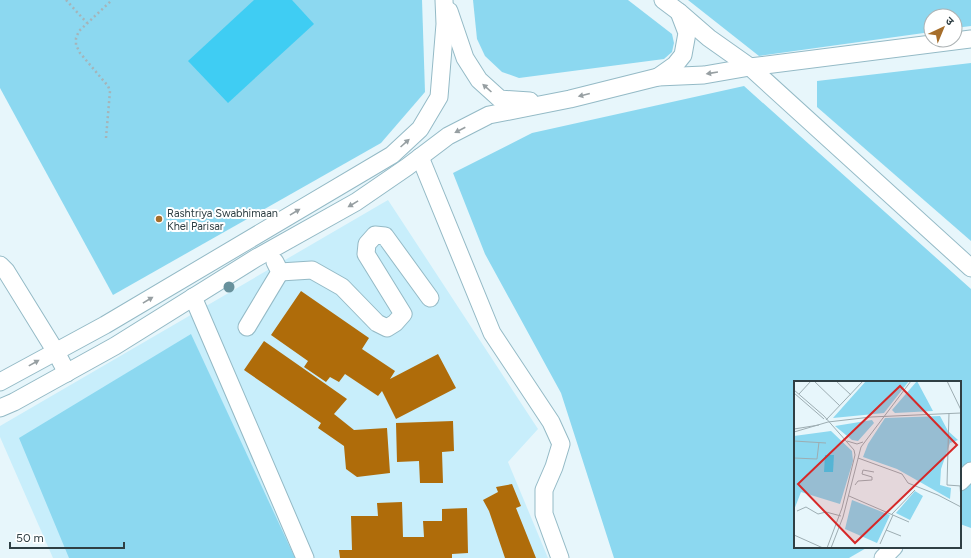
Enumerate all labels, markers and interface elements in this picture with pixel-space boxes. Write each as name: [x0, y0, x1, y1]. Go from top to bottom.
north arrow: [923, 8, 963, 48]
text: उ: [943, 14, 957, 28]
one-way arrow: [706, 70, 718, 76]
one-way arrow: [482, 83, 493, 92]
one-way arrow: [578, 93, 590, 99]
one-way arrow: [454, 127, 466, 133]
one-way arrow: [401, 139, 410, 148]
one-way arrow: [347, 200, 359, 207]
place label: Rashtriya Swabhimaan Khel Parisar: [167, 207, 278, 233]
one-way arrow: [289, 208, 301, 215]
marker: Rashtriya Swabhimaan Khel Parisar: [154, 214, 164, 224]
one-way arrow: [142, 296, 154, 303]
one-way arrow: [29, 360, 40, 367]
inset map: [794, 381, 961, 548]
scale bar: [10, 524, 124, 550]
text: 50 m: [16, 531, 44, 545]

